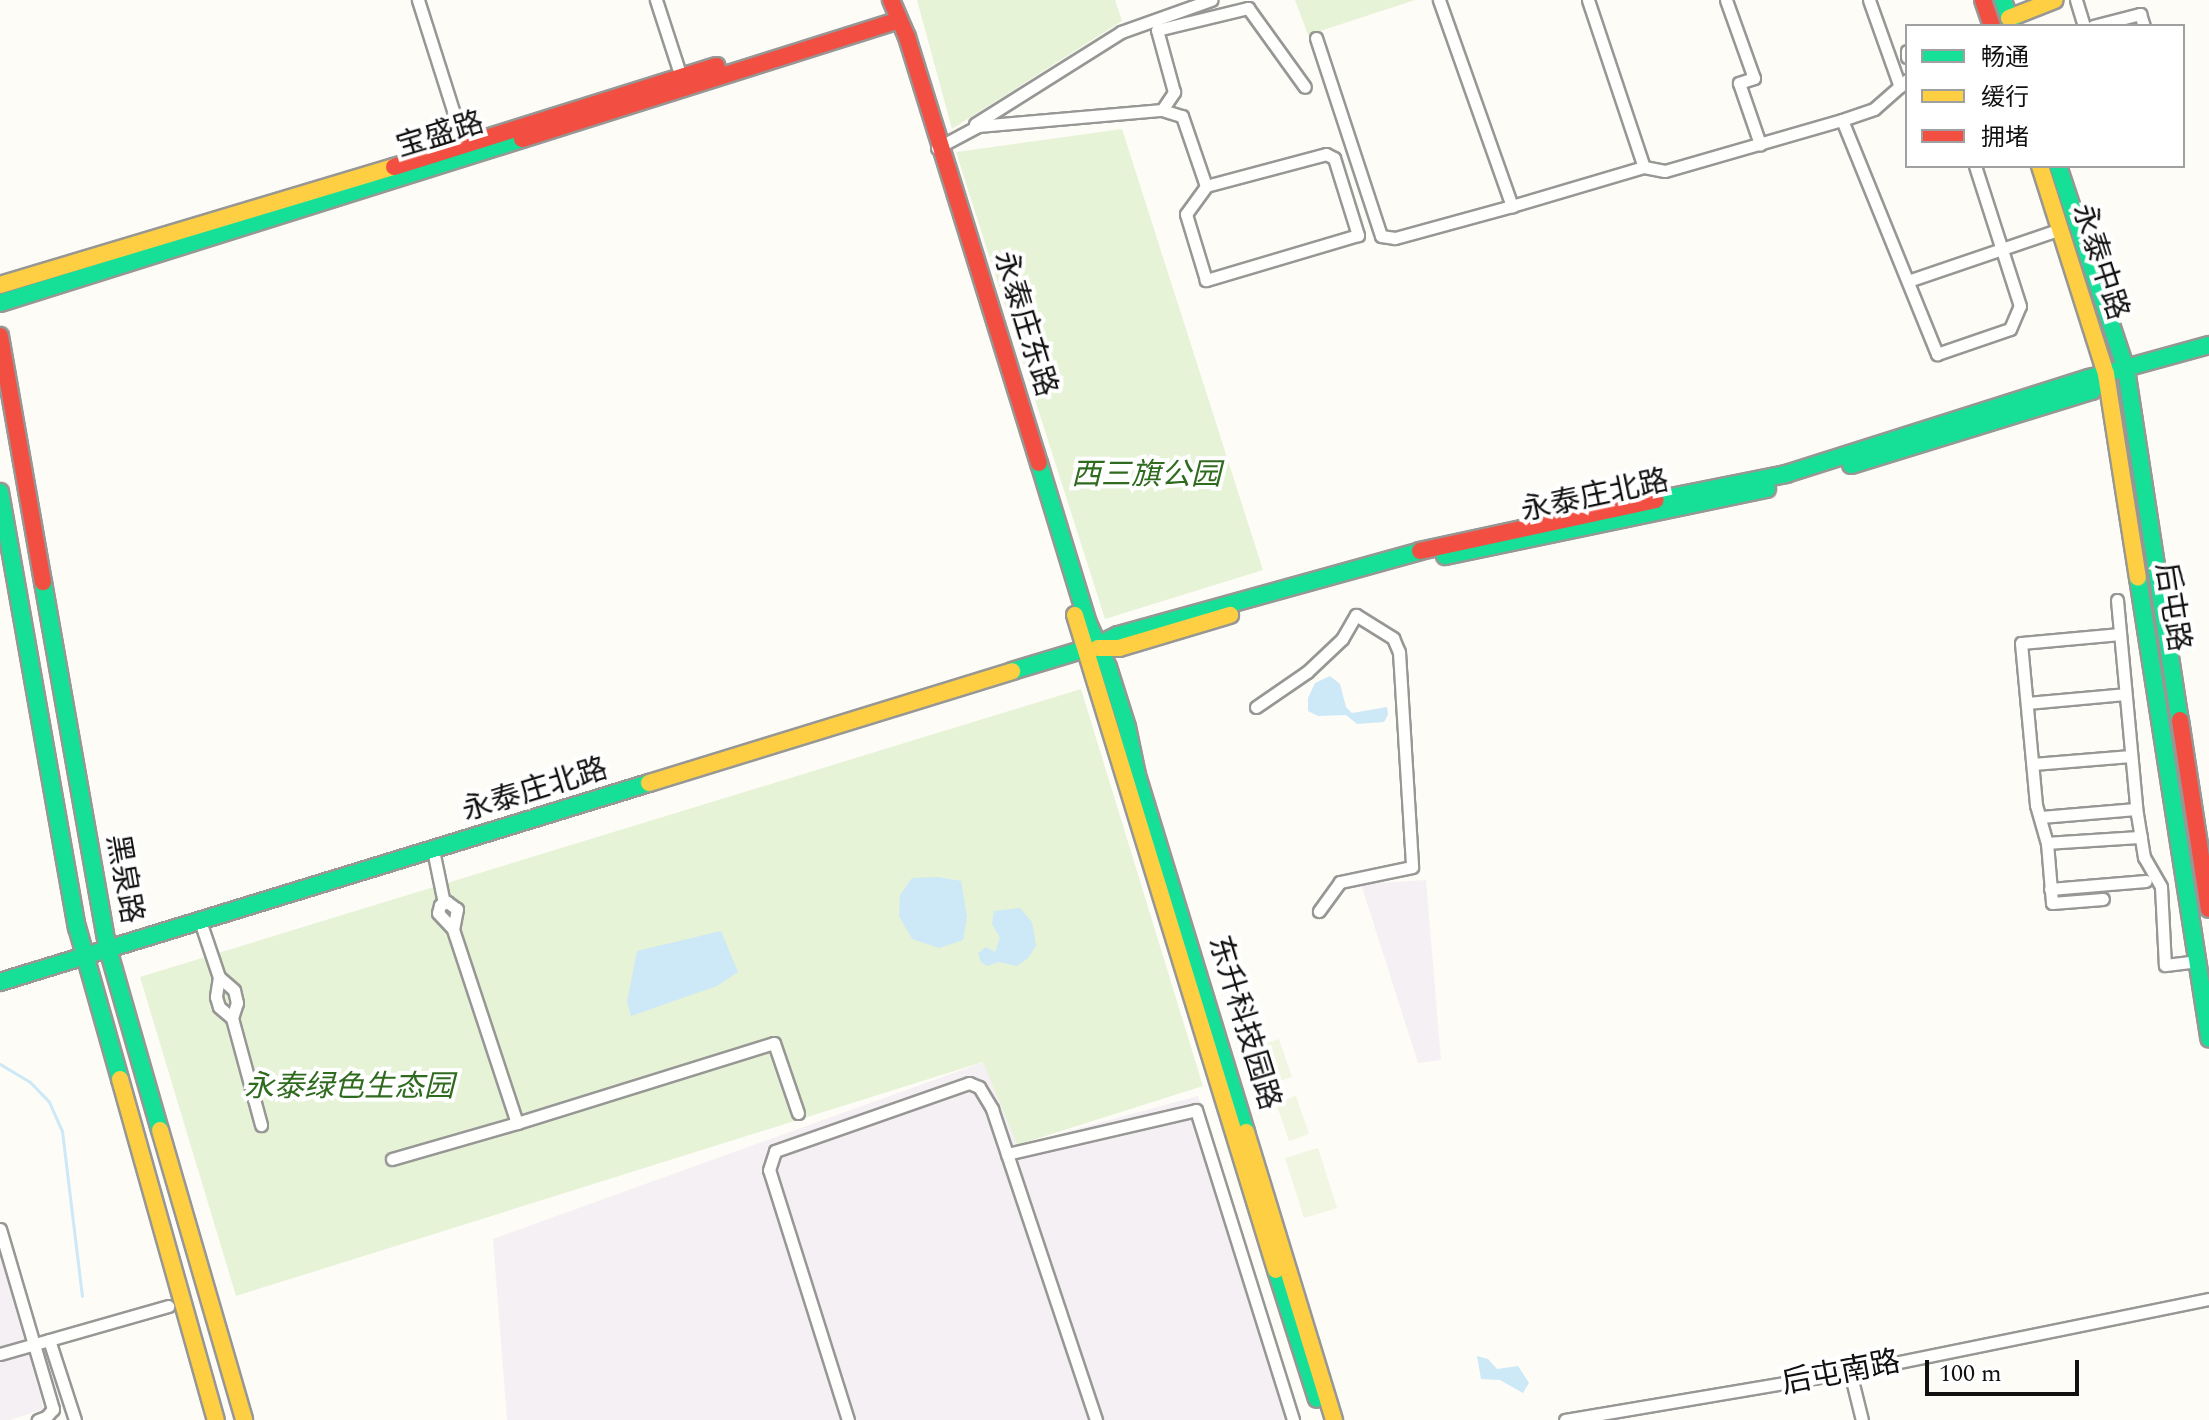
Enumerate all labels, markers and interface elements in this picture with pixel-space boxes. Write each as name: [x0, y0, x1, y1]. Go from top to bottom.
legend: [1905, 24, 2185, 168]
text: 畅通: [1981, 40, 2029, 76]
text: 缓行: [1981, 80, 2029, 116]
street label: 宝盛路: [392, 105, 488, 165]
text: 拥堵: [1981, 120, 2029, 156]
street label: 永泰中路: [2064, 199, 2136, 325]
street label: 永泰庄东路: [986, 247, 1064, 401]
park label: 西三旗公园: [1071, 457, 1221, 493]
street label: 永泰庄北路: [1518, 463, 1672, 529]
street label: 后屯路: [2147, 560, 2197, 654]
street label: 永泰庄北路: [458, 751, 612, 829]
street label: 黑泉路: [98, 832, 150, 926]
street label: 东升科技园路: [1200, 932, 1288, 1114]
park label: 永泰绿色生态园: [244, 1069, 454, 1105]
street label: 后屯南路: [1779, 1344, 1903, 1402]
scale bar: [1929, 1344, 2083, 1394]
text: 100 m: [1939, 1356, 2002, 1392]

